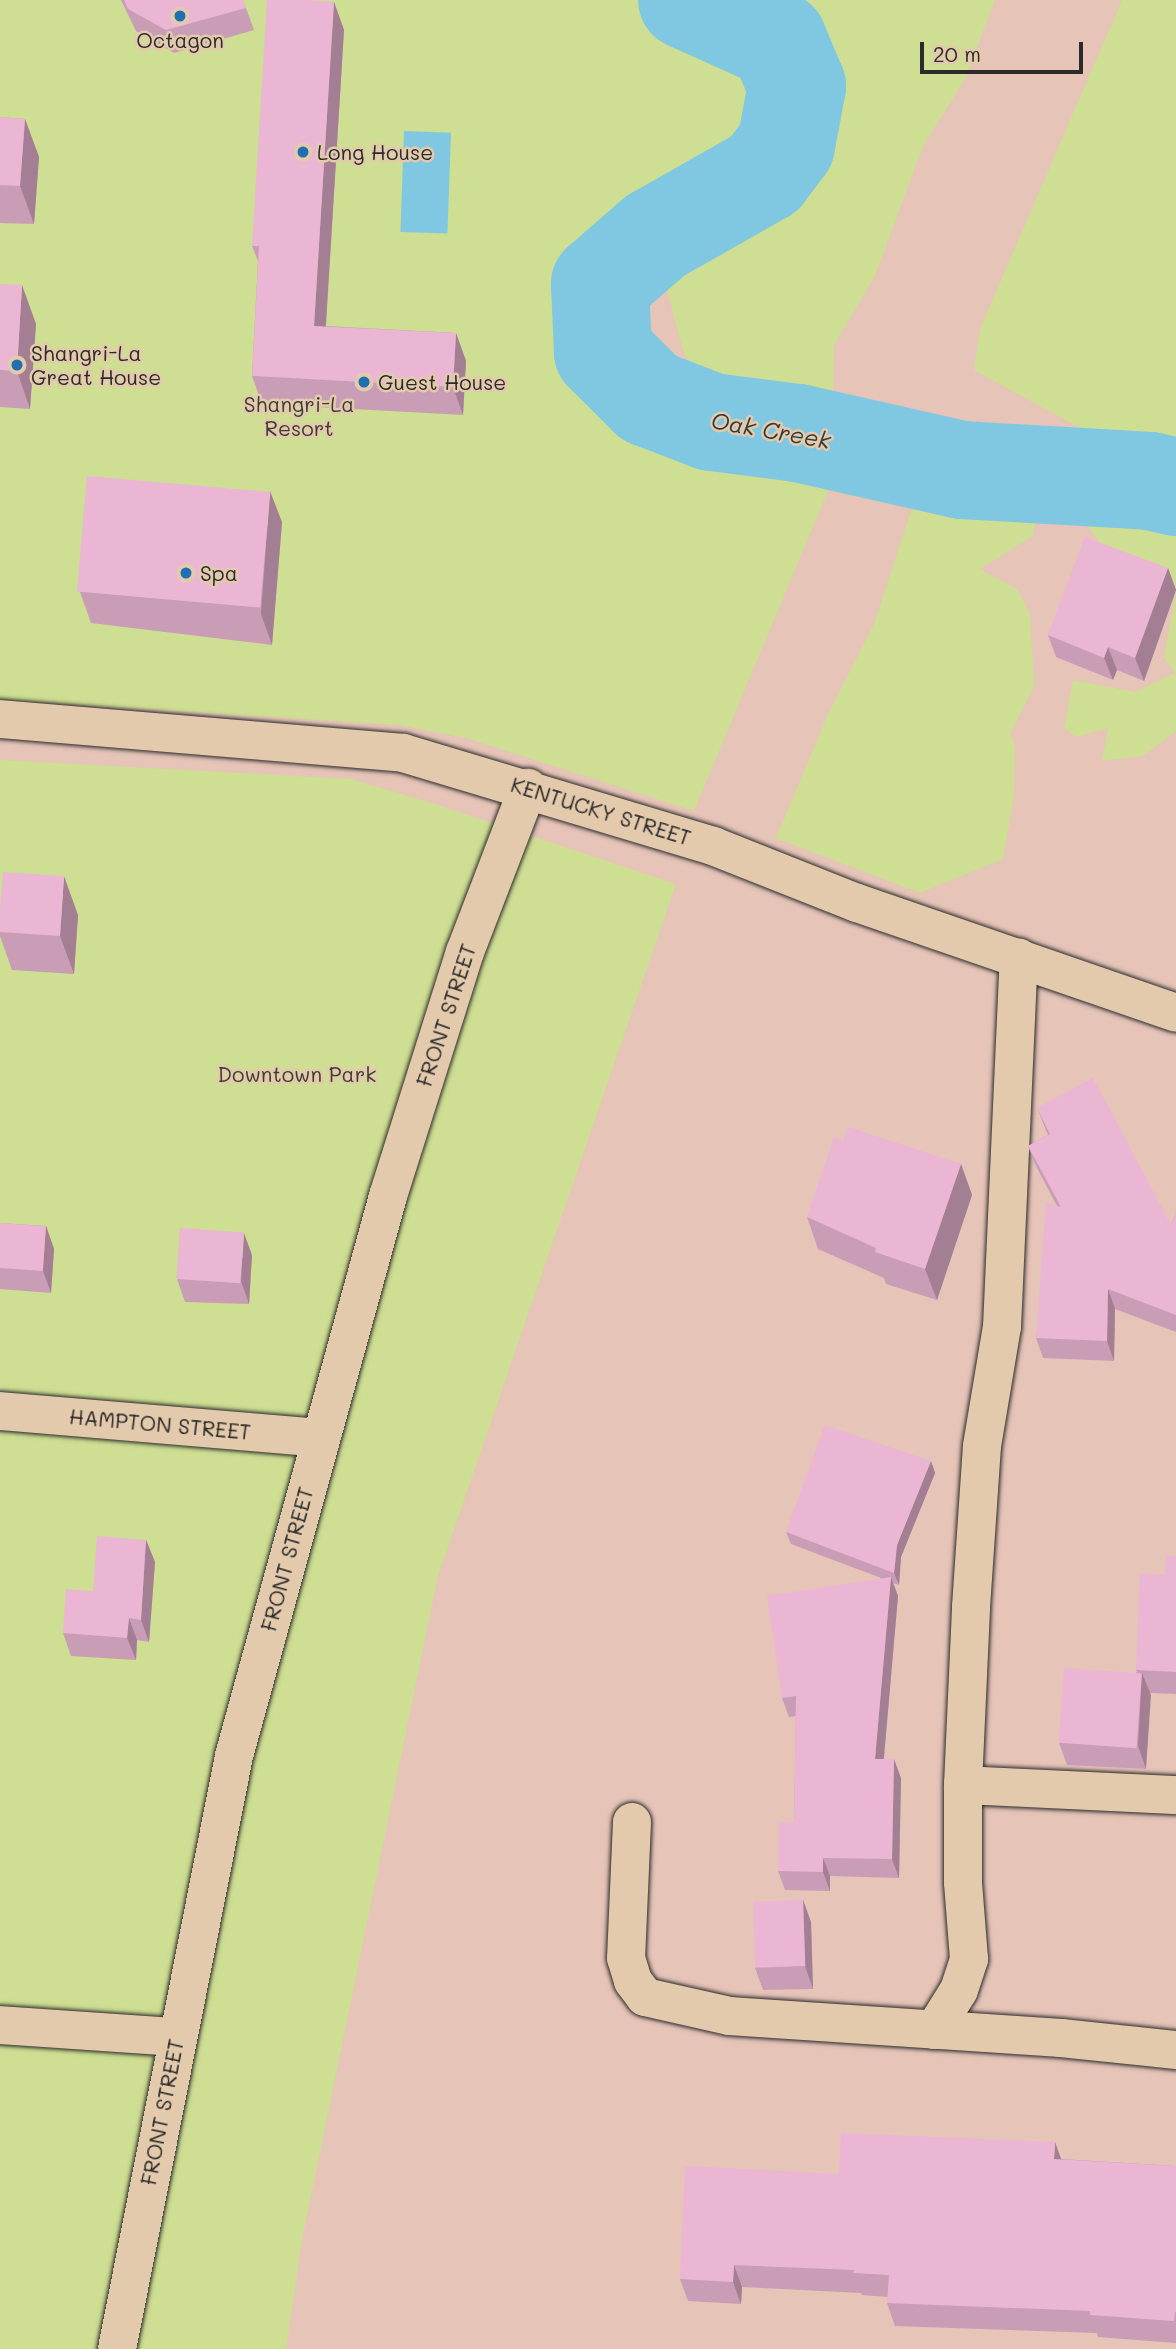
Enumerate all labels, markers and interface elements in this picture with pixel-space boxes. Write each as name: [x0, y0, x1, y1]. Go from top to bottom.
marker: Octagon: [172, 8, 188, 24]
place label: Octagon: [136, 27, 224, 53]
scale bar: [924, 28, 1087, 72]
text: 20 m: [933, 40, 981, 67]
place label: Long House: [317, 139, 433, 165]
marker: Long House: [295, 144, 311, 160]
place label: Shangri-La Great House: [31, 340, 161, 390]
marker: Shangri-La Great House: [9, 357, 25, 373]
place label: Guest House: [378, 369, 506, 395]
marker: Guest House: [356, 374, 372, 390]
park label: Shangri-La Resort: [244, 391, 354, 441]
water label: Oak Creek: [709, 406, 833, 454]
place label: Spa: [200, 560, 238, 586]
marker: Spa: [178, 565, 194, 581]
street label: KENTUCKY STREET: [508, 772, 694, 850]
street label: FRONT STREET: [411, 940, 481, 1090]
park label: Downtown Park: [218, 1061, 376, 1087]
street label: HAMPTON STREET: [68, 1404, 252, 1444]
street label: FRONT STREET: [256, 1484, 318, 1634]
street label: FRONT STREET: [135, 2037, 189, 2187]

